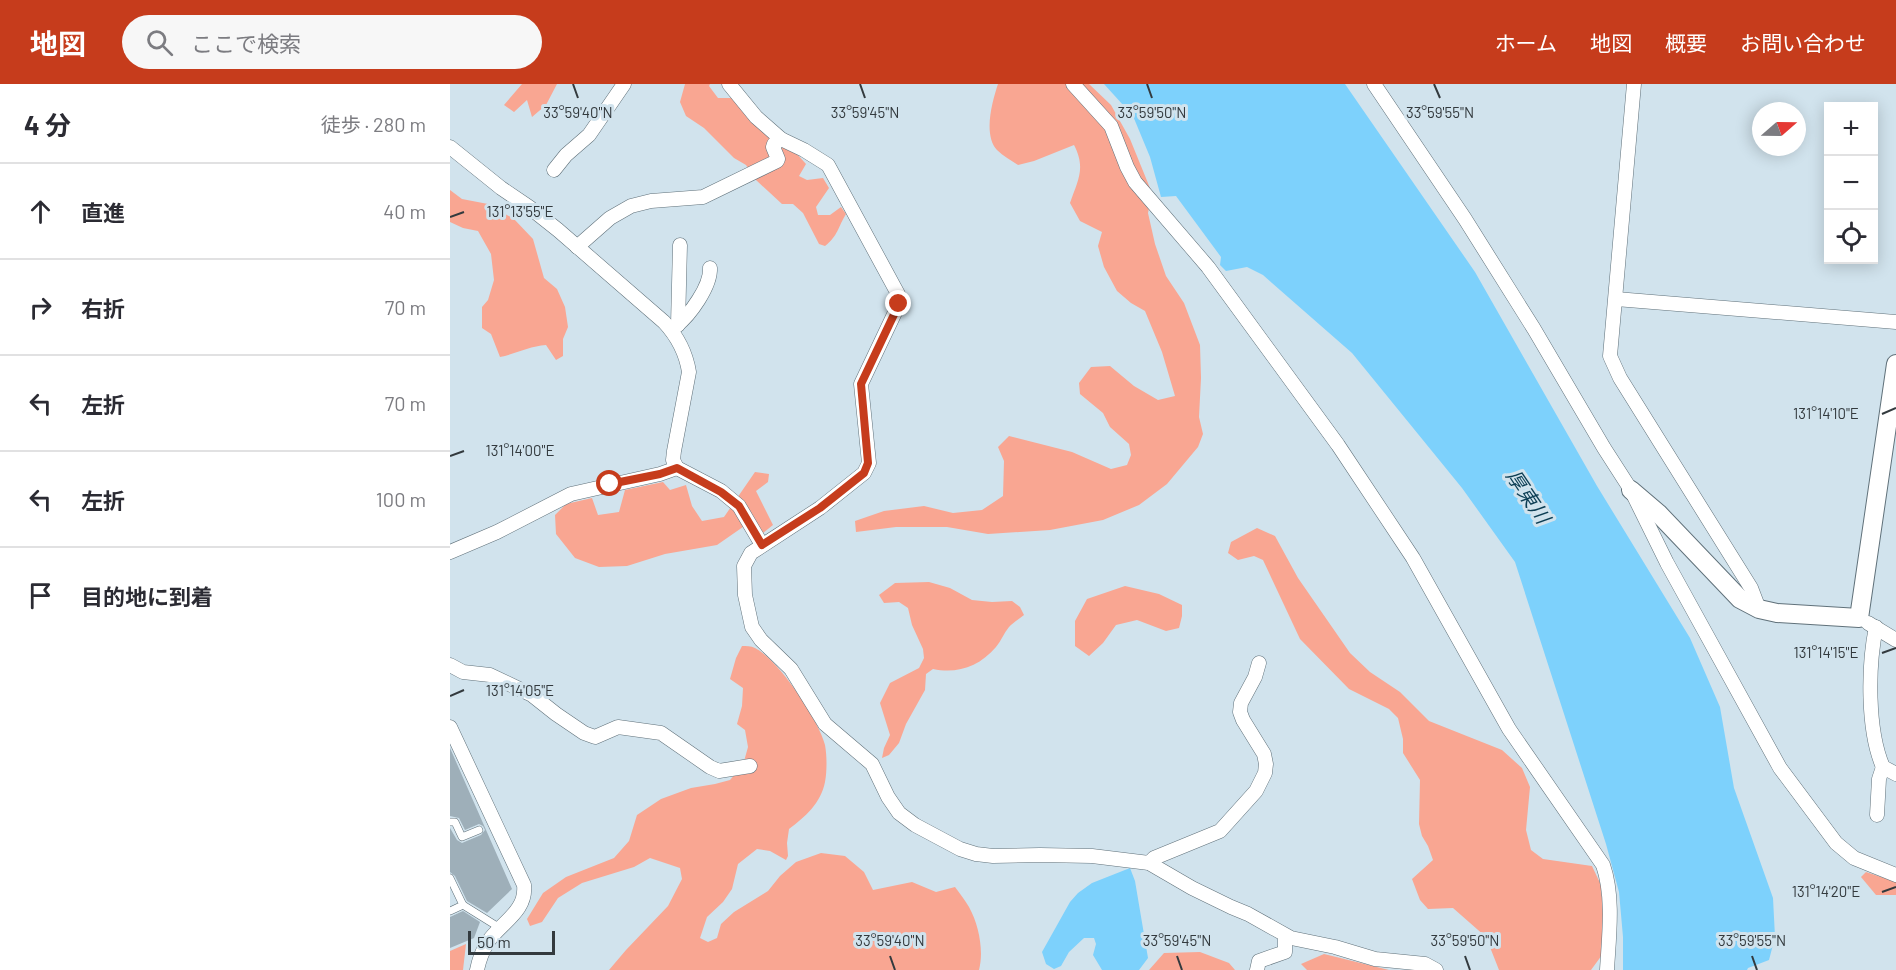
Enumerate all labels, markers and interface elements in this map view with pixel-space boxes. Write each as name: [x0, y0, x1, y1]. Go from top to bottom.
search box: [122, 15, 542, 69]
text: 地図: [30, 26, 86, 60]
icon: search: [143, 26, 176, 59]
text: ここで検索: [191, 30, 301, 56]
text: ホーム: [1495, 30, 1557, 55]
text: 地図: [1590, 30, 1632, 55]
text: 概要: [1665, 30, 1707, 55]
text: お問い合わせ: [1740, 30, 1866, 55]
north arrow: [1752, 102, 1806, 156]
map controls: [1824, 102, 1878, 264]
button: +: [1824, 102, 1878, 156]
text: 33°59'40"N: [543, 103, 613, 121]
text: 33°59'45"N: [831, 103, 899, 121]
text: 33°59'50"N: [1118, 103, 1186, 121]
text: 33°59'55"N: [1406, 103, 1474, 121]
text: 4 分: [24, 109, 71, 140]
text: 徒歩 · 280 m: [321, 112, 426, 136]
button: −: [1824, 156, 1878, 210]
icon: ahead: [24, 195, 57, 228]
text: 直進: [81, 199, 125, 225]
text: 40 m: [383, 199, 426, 223]
text: 131°13'55"E: [486, 202, 554, 220]
button: locate: [1824, 210, 1878, 264]
route end: [885, 290, 911, 316]
icon: right: [24, 291, 57, 324]
text: 右折: [81, 295, 125, 321]
text: 70 m: [385, 295, 426, 319]
icon: left: [24, 387, 57, 420]
text: 左折: [81, 391, 125, 417]
text: 70 m: [385, 391, 426, 415]
text: 131°14'10"E: [1793, 404, 1859, 422]
text: 131°14'00"E: [485, 441, 555, 459]
water label: 厚東川: [1502, 464, 1557, 529]
route start: [596, 470, 622, 496]
icon: left: [24, 483, 57, 516]
text: 左折: [81, 487, 125, 513]
text: 100 m: [376, 487, 426, 511]
icon: arrive: [24, 579, 57, 612]
text: 目的地に到着: [81, 583, 213, 609]
text: 131°14'15"E: [1793, 643, 1859, 661]
text: 131°14'05"E: [486, 681, 554, 699]
text: 131°14'20"E: [1792, 882, 1860, 900]
scale bar: [468, 928, 555, 956]
text: 33°59'40"N: [855, 931, 925, 949]
text: 33°59'45"N: [1143, 931, 1211, 949]
text: 33°59'50"N: [1431, 931, 1499, 949]
text: 33°59'55"N: [1718, 931, 1786, 949]
text: 50 m: [477, 932, 511, 951]

